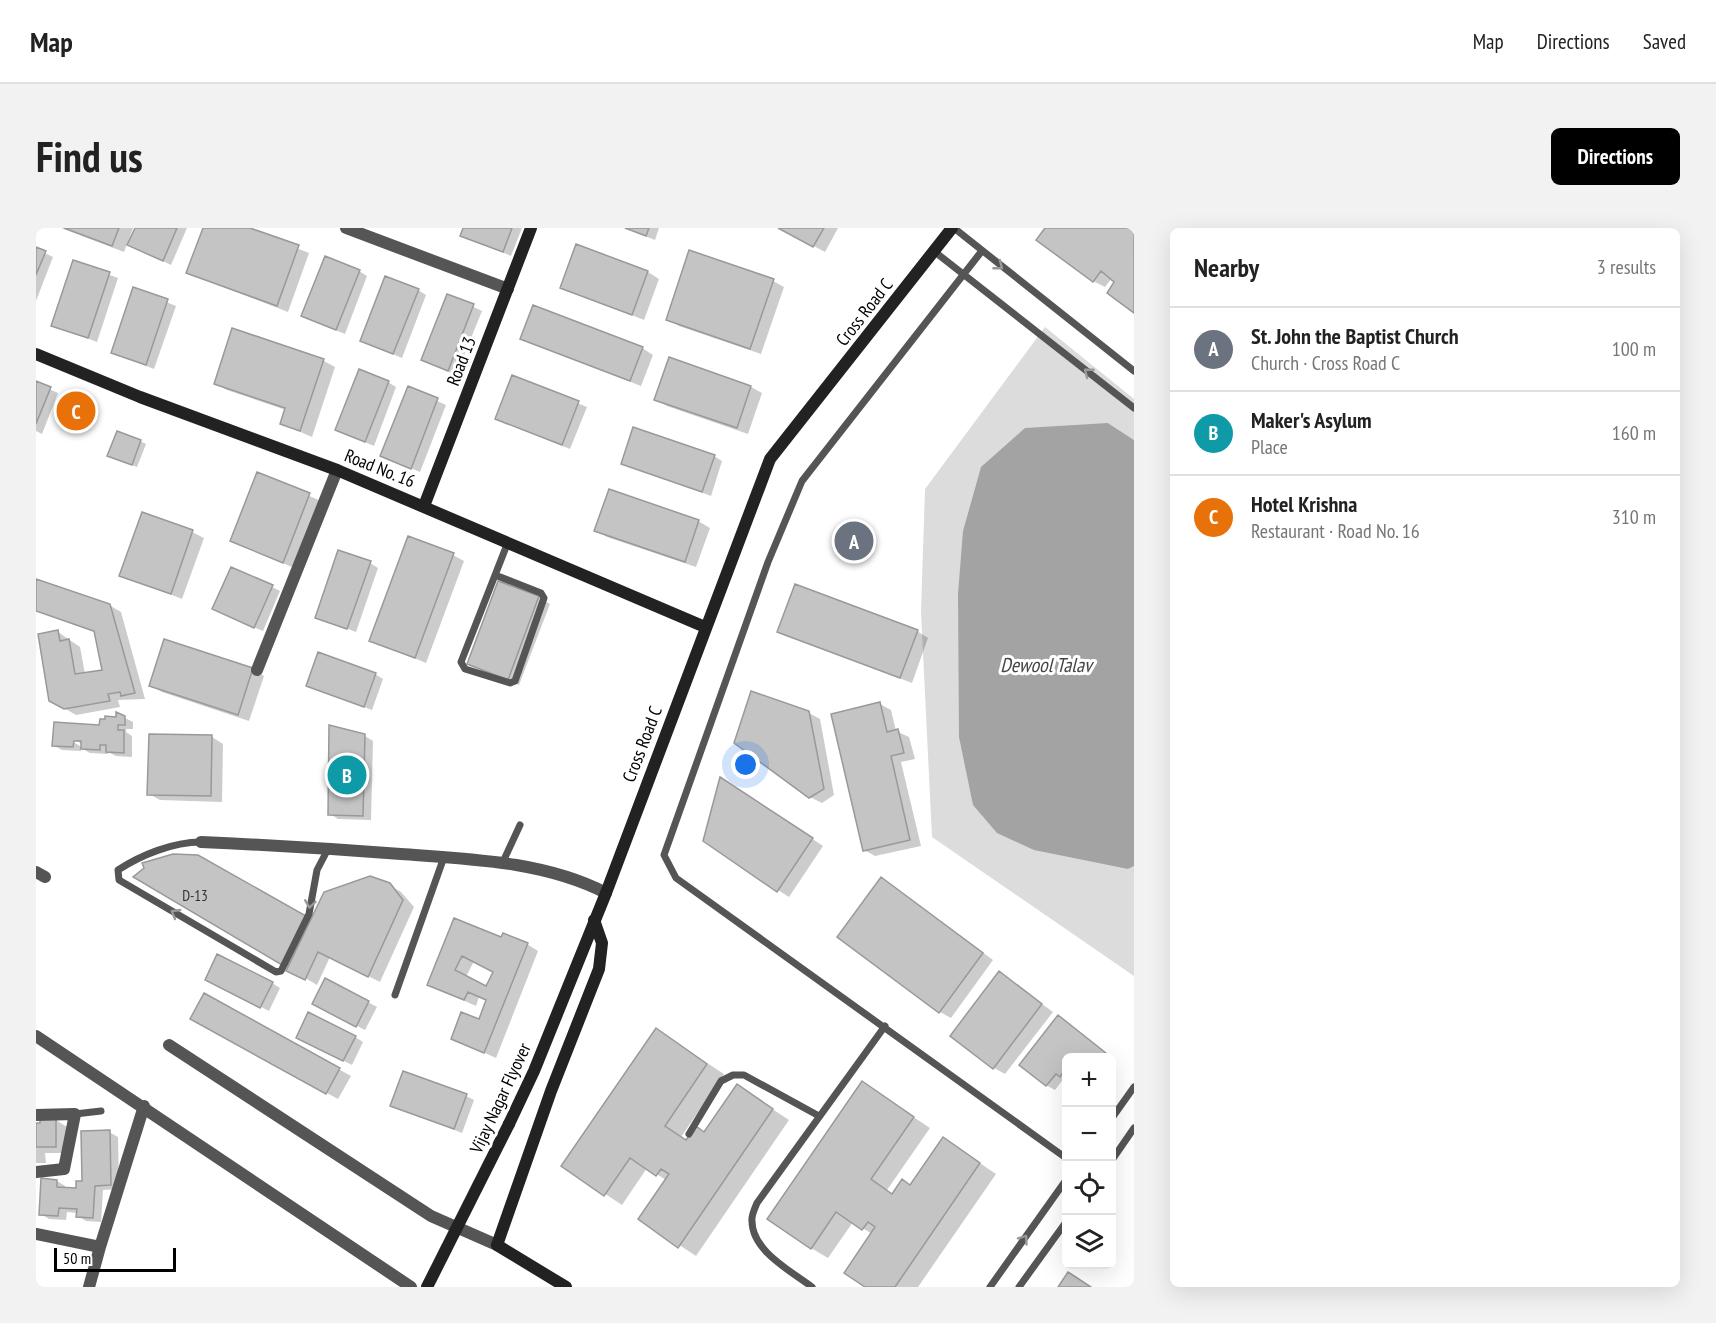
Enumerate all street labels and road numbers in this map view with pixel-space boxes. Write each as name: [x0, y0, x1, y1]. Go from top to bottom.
street label: Cross Road C: [830, 274, 898, 350]
street label: Road 13: [441, 333, 481, 389]
street label: Road No. 16: [341, 443, 419, 493]
street label: Cross Road C: [617, 703, 667, 785]
street label: Vijay Nagar Flyover: [464, 1039, 536, 1158]

